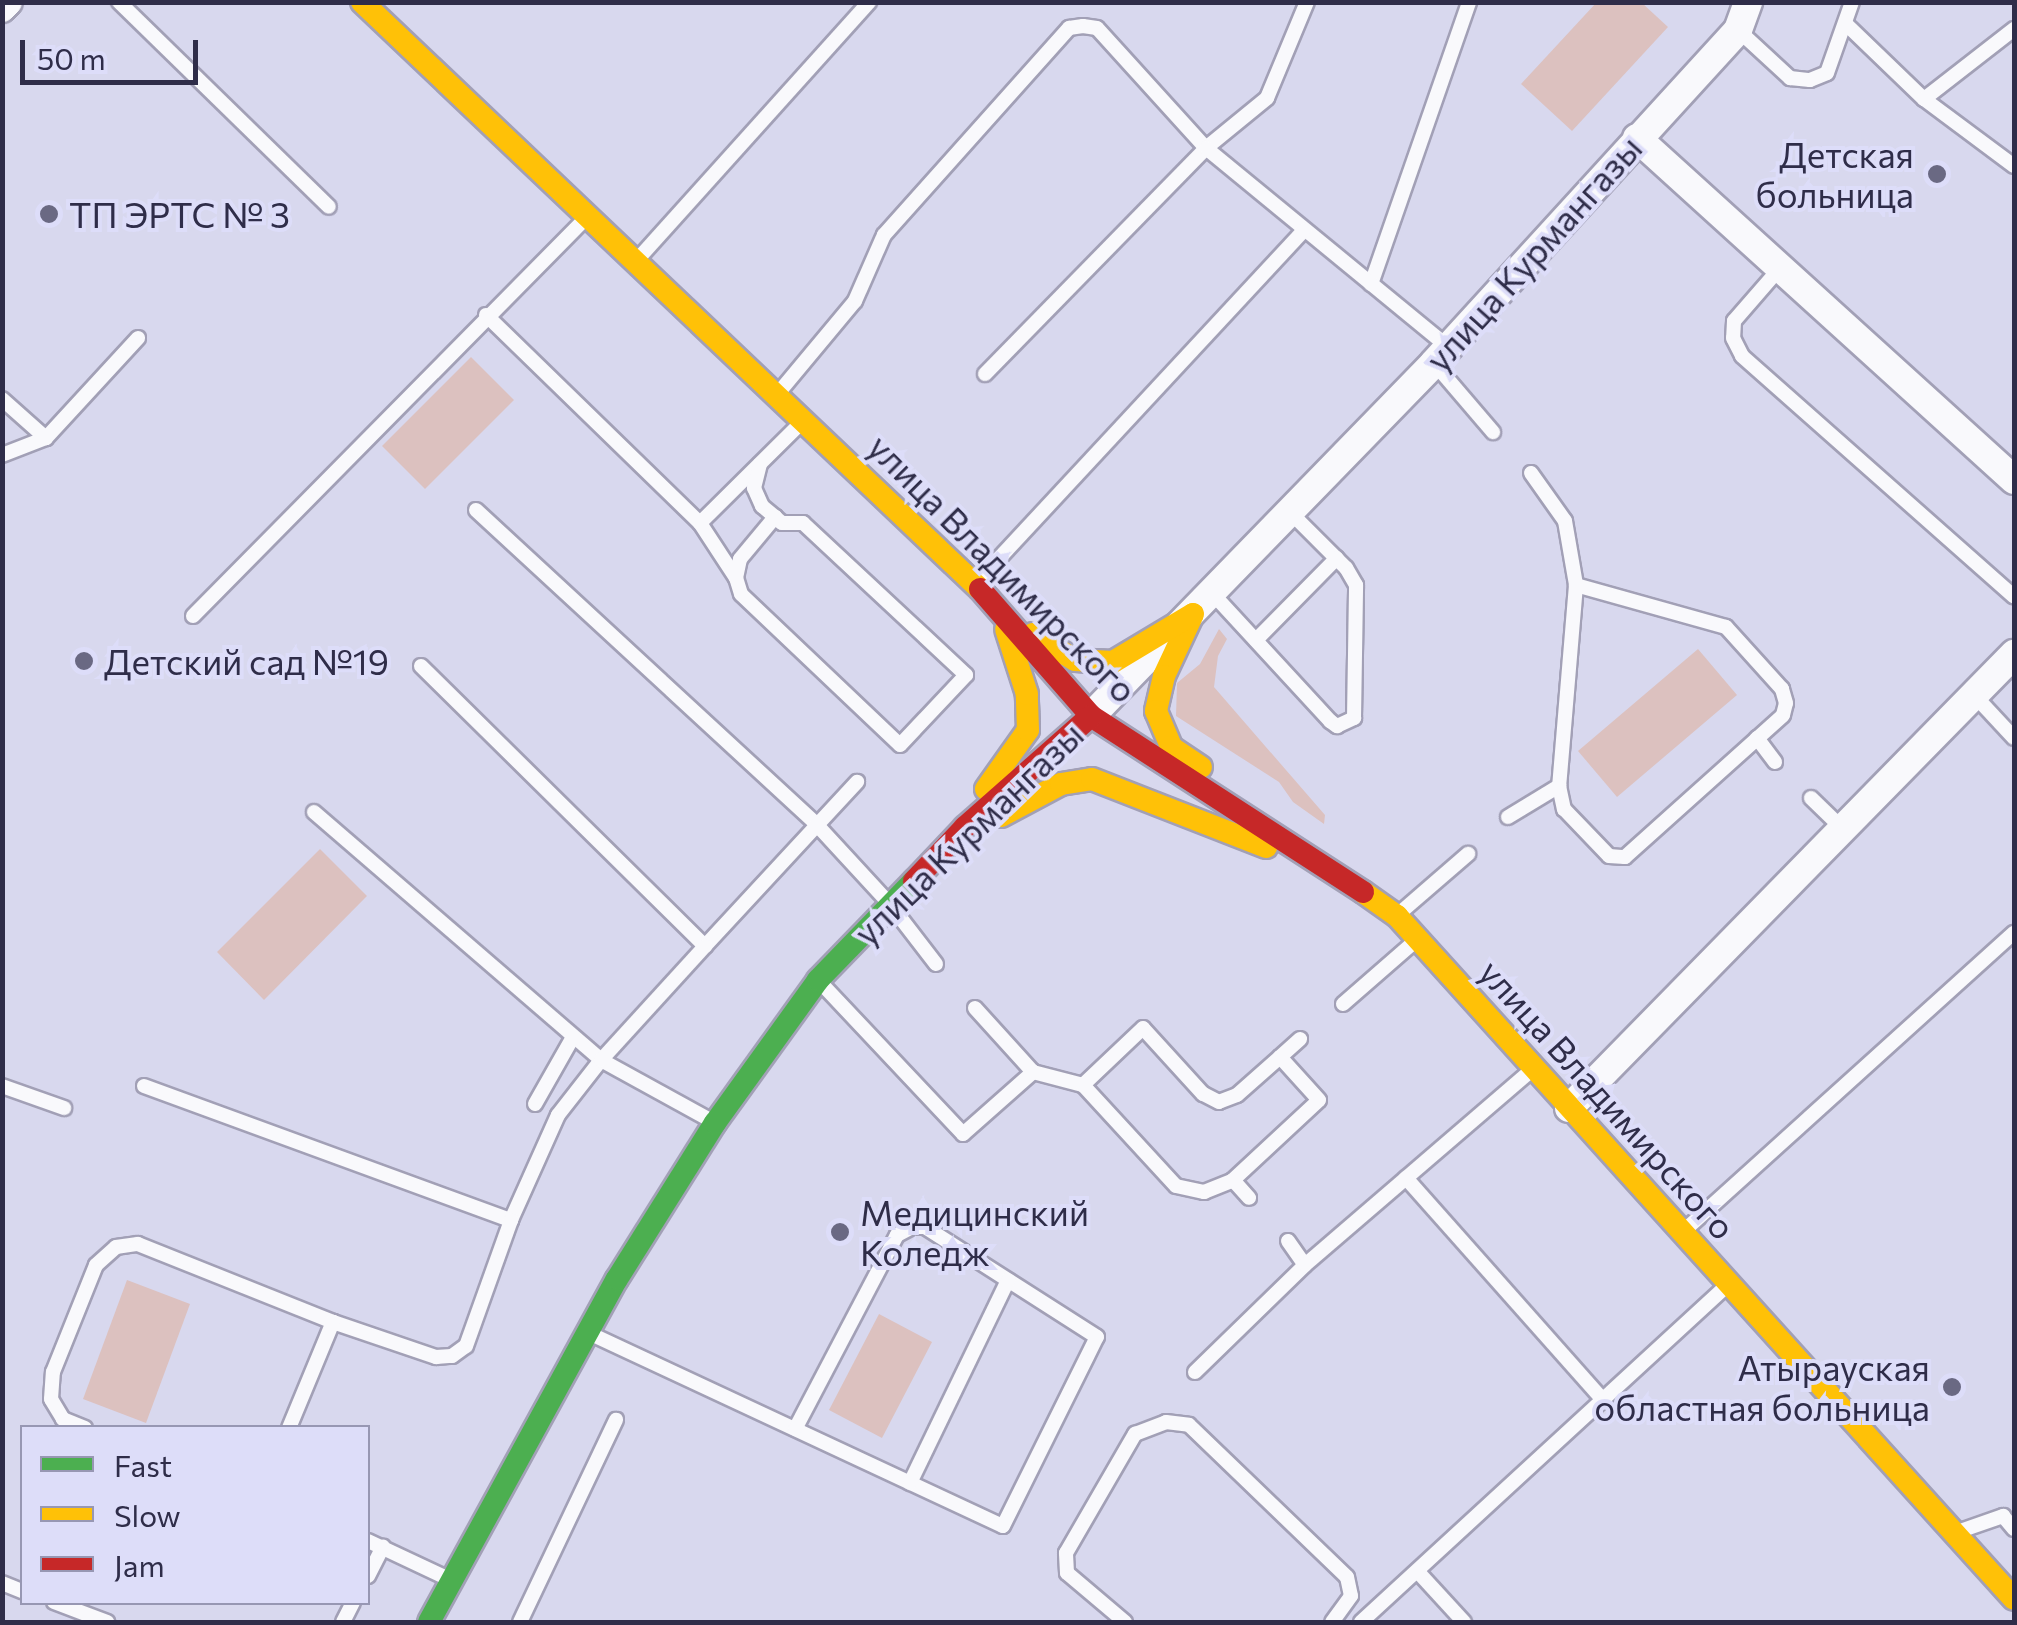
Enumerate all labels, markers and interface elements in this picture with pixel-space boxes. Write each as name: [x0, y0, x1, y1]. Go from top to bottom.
scale bar: [25, 20, 202, 82]
text: 50 m: [37, 39, 106, 76]
street label: улица Курмангазы: [1416, 127, 1650, 379]
place label: Детская больница: [1755, 133, 1914, 215]
marker: Детская больница: [1924, 161, 1950, 187]
place label: ТП ЭРТС № 3: [69, 193, 290, 235]
marker: ТП ЭРТС № 3: [38, 203, 60, 225]
street label: улица Владимирского: [860, 425, 1146, 711]
place label: Детский сад №19: [104, 640, 389, 682]
marker: Детский сад №19: [73, 650, 95, 672]
street label: улица Курмангазы: [845, 713, 1091, 953]
street label: улица Владимирского: [1471, 951, 1745, 1247]
place label: Медицинский Коледж: [860, 1191, 1089, 1273]
marker: Медицинский Коледж: [829, 1221, 851, 1243]
place label: Атырауская областная больница: [1594, 1346, 1930, 1428]
marker: Атырауская областная больница: [1939, 1374, 1965, 1400]
legend: [20, 1425, 370, 1605]
text: Fast: [114, 1446, 172, 1483]
text: Slow: [114, 1496, 181, 1533]
text: Jam: [114, 1546, 165, 1583]

